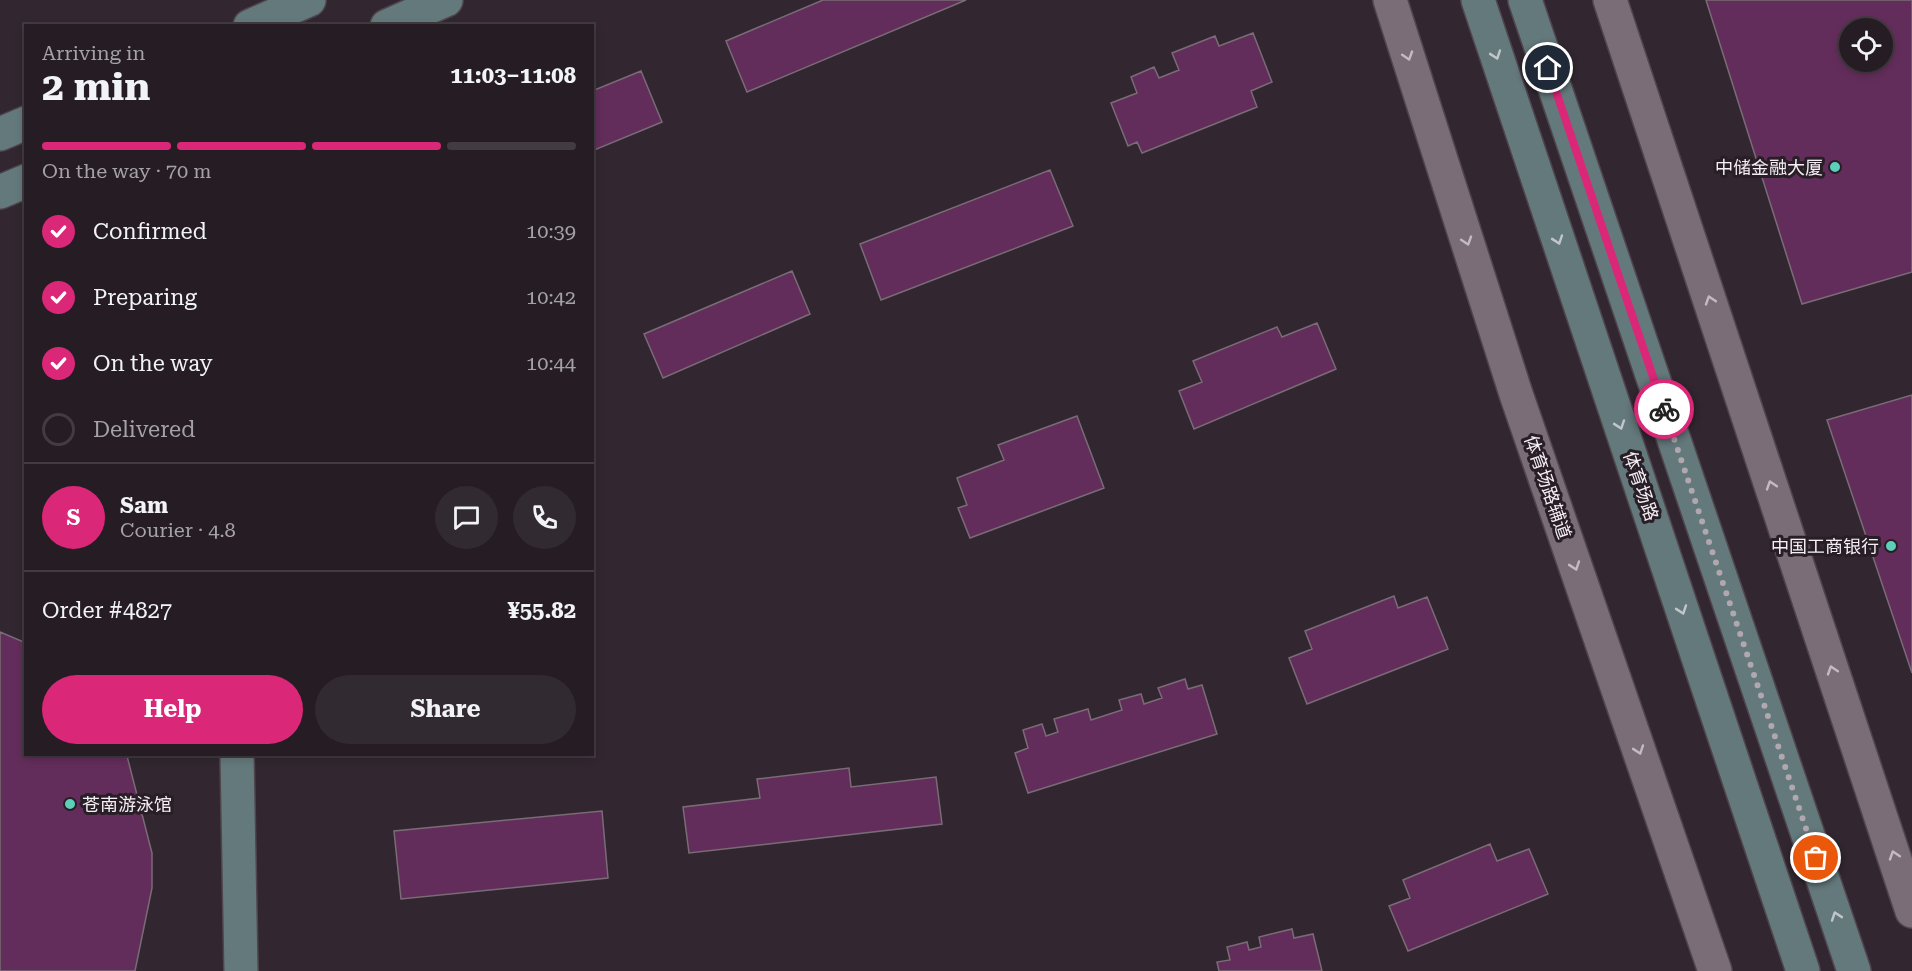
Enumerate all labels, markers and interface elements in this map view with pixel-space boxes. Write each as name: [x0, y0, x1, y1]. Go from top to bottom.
map controls: [1839, 18, 1893, 72]
button: locate: [1839, 18, 1893, 72]
text: Arriving in: [42, 41, 145, 65]
pin: [1522, 42, 1573, 93]
one-way arrow: [1401, 50, 1413, 61]
one-way arrow: [1489, 50, 1502, 60]
icon: home: [1531, 51, 1564, 84]
text: 11:03–11:08: [450, 63, 576, 88]
text: 2 min: [42, 64, 150, 110]
place label: 中储金融大厦: [1715, 157, 1823, 178]
text: On the way · 70 m: [42, 159, 212, 183]
marker: 中储金融大厦: [1828, 160, 1842, 174]
icon: check: [42, 215, 75, 248]
text: Confirmed: [93, 219, 207, 244]
text: 10:39: [526, 219, 576, 243]
one-way arrow: [1551, 234, 1564, 245]
one-way arrow: [1460, 235, 1473, 246]
icon: check: [42, 281, 75, 314]
text: Preparing: [93, 285, 197, 310]
text: 10:42: [526, 285, 576, 309]
one-way arrow: [1705, 295, 1717, 306]
icon: check: [42, 347, 75, 380]
text: On the way: [93, 351, 213, 376]
text: 10:44: [526, 351, 576, 375]
courier: [1634, 379, 1694, 439]
icon: bike: [1648, 393, 1681, 426]
text: Delivered: [93, 417, 195, 442]
one-way arrow: [1613, 419, 1626, 430]
street label: 体育场路辅道: [1520, 433, 1576, 541]
street label: 体育场路: [1619, 449, 1663, 523]
one-way arrow: [1766, 480, 1779, 491]
button: chat: [435, 486, 498, 549]
button: phone: [513, 486, 576, 549]
text: Sam: [120, 493, 168, 518]
text: S: [67, 505, 80, 530]
text: Courier · 4.8: [120, 518, 236, 542]
place label: 中国工商银行: [1771, 536, 1879, 557]
marker: 中国工商银行: [1884, 539, 1898, 553]
one-way arrow: [1568, 560, 1581, 571]
text: Order #4827: [42, 598, 172, 623]
text: ¥55.82: [507, 598, 576, 623]
one-way arrow: [1675, 604, 1688, 615]
one-way arrow: [1827, 665, 1840, 676]
button: Help: [42, 675, 303, 744]
button: Share: [315, 675, 576, 744]
one-way arrow: [1631, 744, 1644, 755]
place label: 苍南游泳馆: [82, 794, 172, 815]
marker: 苍南游泳馆: [63, 797, 77, 811]
pin: [1790, 832, 1841, 883]
icon: bag: [1799, 841, 1832, 874]
one-way arrow: [1888, 850, 1901, 861]
one-way arrow: [1830, 911, 1843, 922]

